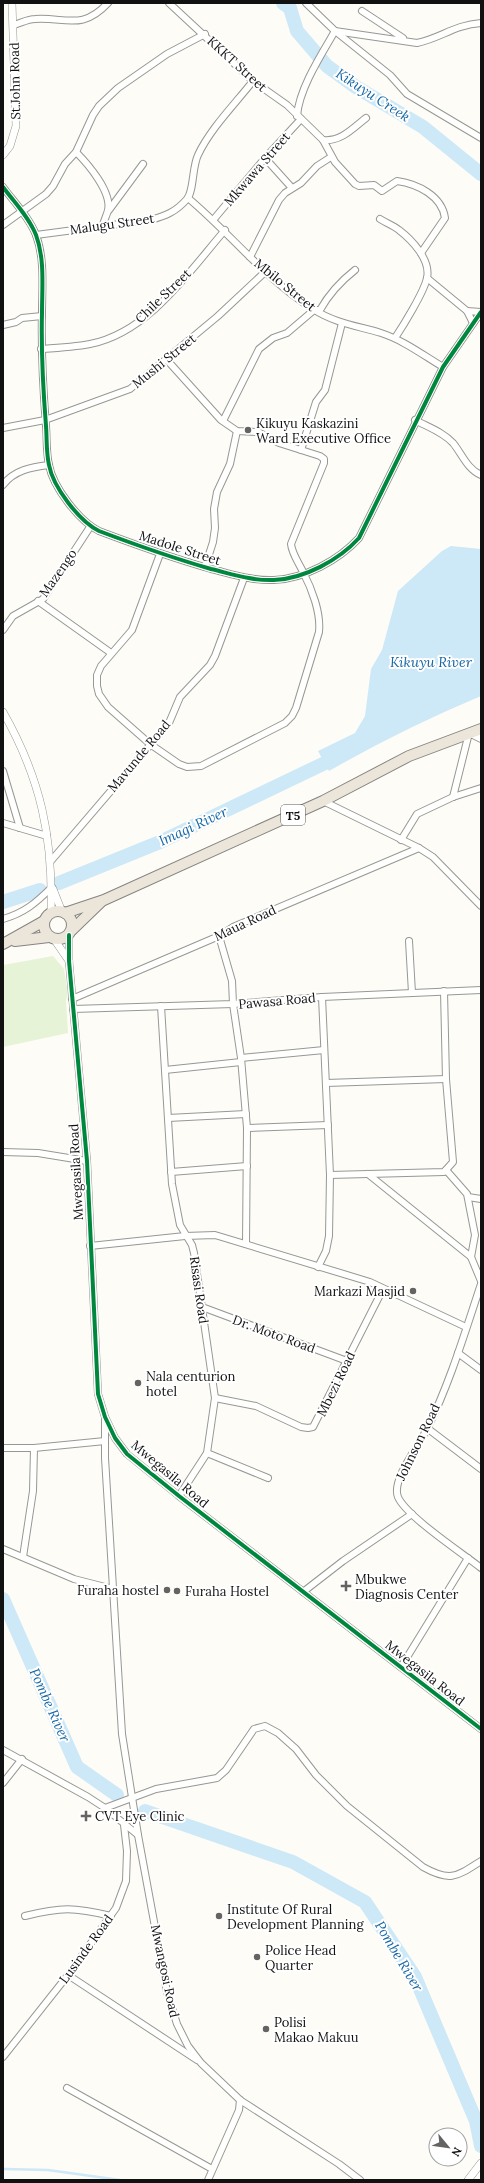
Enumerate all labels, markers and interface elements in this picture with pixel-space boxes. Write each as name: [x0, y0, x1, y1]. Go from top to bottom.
street label: KKKT Street: [203, 33, 271, 95]
street label: St.John Road: [6, 42, 24, 120]
water label: Kikuyu Creek: [333, 64, 413, 126]
street label: Mkwawa Street: [220, 128, 294, 210]
street label: Malugu Street: [69, 210, 155, 238]
street label: Mbilo Street: [251, 255, 319, 315]
street label: Chile Street: [131, 265, 195, 327]
street label: Mushi Street: [129, 330, 199, 392]
place label: Kikuyu Kaskazini Ward Executive Office: [256, 415, 391, 447]
marker: Kikuyu Kaskazini Ward Executive Office: [243, 425, 253, 435]
street label: Madole Street: [137, 527, 223, 569]
street label: Mazengo: [35, 545, 81, 600]
water label: Kikuyu River: [390, 653, 473, 671]
street label: Mavunde Road: [104, 716, 174, 796]
water label: Imagi River: [156, 802, 231, 850]
road number: T5: [281, 805, 305, 825]
street label: Maua Road: [211, 901, 279, 945]
street label: Pawasa Road: [238, 989, 317, 1013]
street label: Mwegasila Road: [65, 1123, 87, 1221]
street label: Risasi Road: [186, 1255, 212, 1325]
place label: Markazi Masjid: [314, 1283, 405, 1300]
marker: Markazi Masjid: [408, 1286, 418, 1296]
street label: Dr. Moto Road: [230, 1311, 318, 1357]
street label: Mbezi Road: [313, 1348, 359, 1419]
place label: Nala centurion hotel: [146, 1368, 236, 1400]
marker: Nala centurion hotel: [133, 1378, 143, 1388]
street label: Johnson Road: [392, 1401, 444, 1484]
street label: Mwegasila Road: [128, 1436, 213, 1512]
place label: Mbukwe Diagnosis Center: [355, 1571, 459, 1603]
marker: Mbukwe Diagnosis Center: [340, 1580, 352, 1592]
place label: Furaha hostel: [77, 1582, 159, 1599]
place label: Furaha Hostel: [185, 1583, 269, 1600]
marker: Furaha hostel: [162, 1585, 172, 1595]
marker: Furaha Hostel: [172, 1586, 182, 1596]
street label: Mwegasila Road: [382, 1637, 468, 1710]
water label: Pombe River: [26, 1665, 75, 1745]
place label: CVT Eye Clinic: [95, 1808, 185, 1825]
marker: CVT Eye Clinic: [80, 1810, 92, 1822]
place label: Institute Of Rural Development Planning: [227, 1901, 364, 1933]
street label: Lusinde Road: [55, 1911, 117, 1987]
marker: Institute Of Rural Development Planning: [214, 1911, 224, 1921]
water label: Pombe River: [371, 1918, 427, 1995]
street label: Mwangosi Road: [147, 1923, 183, 2019]
place label: Police Head Quarter: [265, 1942, 336, 1974]
marker: Police Head Quarter: [252, 1952, 262, 1962]
place label: Polisi Makao Makuu: [274, 2014, 359, 2046]
marker: Polisi Makao Makuu: [261, 2024, 271, 2034]
north arrow: [428, 2127, 468, 2167]
text: N: [448, 2145, 465, 2159]

